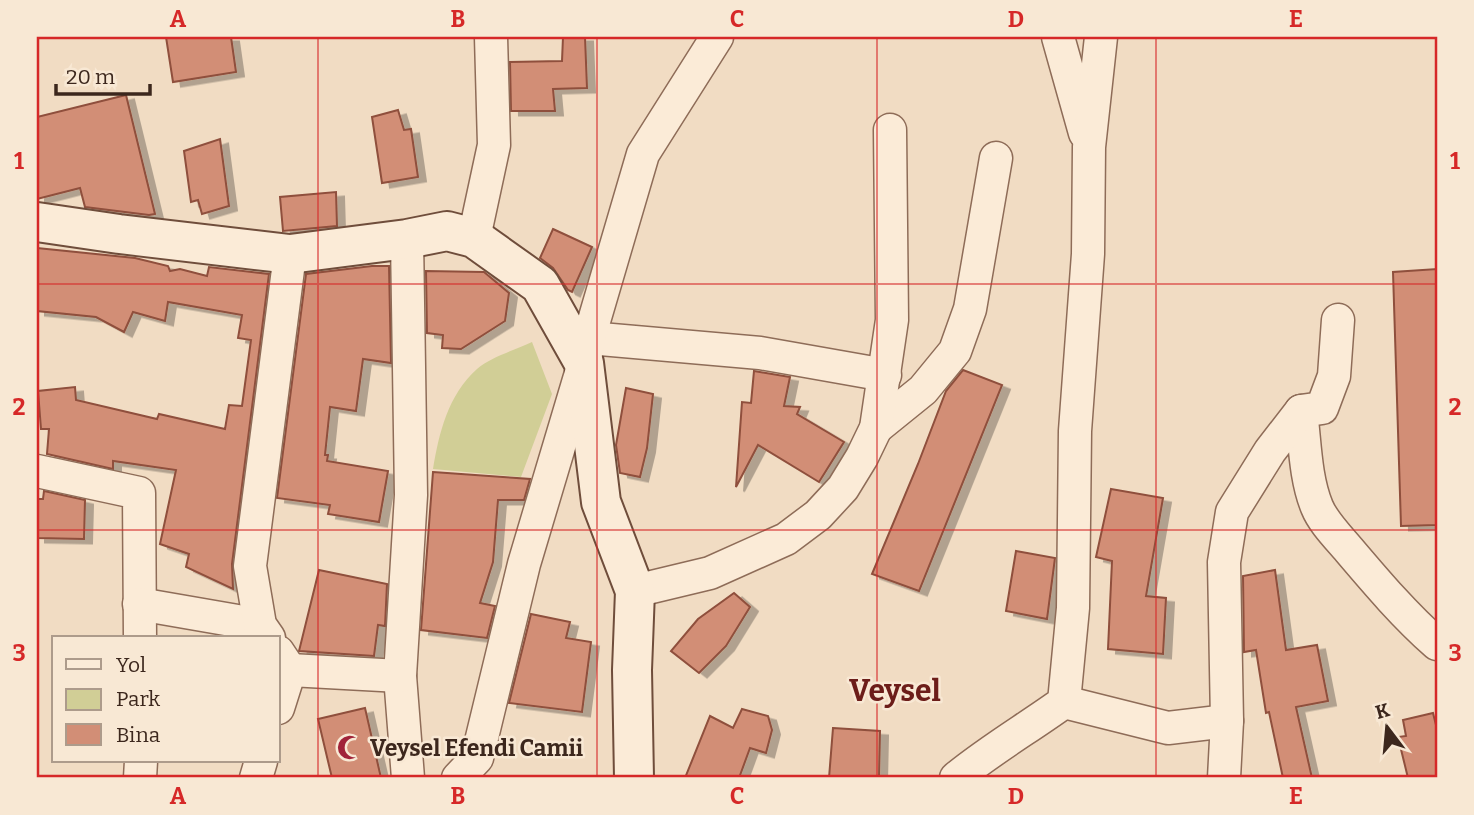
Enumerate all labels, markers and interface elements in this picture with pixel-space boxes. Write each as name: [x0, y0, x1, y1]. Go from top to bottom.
text: A: [170, 5, 187, 33]
text: B: [451, 5, 465, 33]
text: C: [730, 5, 744, 33]
text: D: [1008, 5, 1024, 33]
text: E: [1289, 5, 1303, 33]
scale bar: [56, 52, 150, 96]
text: 20 m: [66, 64, 115, 90]
text: 1: [14, 147, 24, 175]
text: 1: [1450, 147, 1460, 175]
text: 2: [13, 393, 26, 421]
text: 2: [1449, 393, 1462, 421]
legend: [52, 636, 280, 762]
text: 3: [12, 639, 26, 667]
text: 3: [1448, 639, 1462, 667]
text: Yol: [116, 652, 146, 678]
district label: Veysel: [849, 673, 941, 709]
text: Park: [116, 686, 160, 712]
north arrow: [1352, 692, 1422, 762]
text: K: [1373, 698, 1393, 724]
text: Bina: [116, 722, 161, 748]
mosque icon: Veysel Efendi Camii: [336, 734, 364, 762]
place label: Veysel Efendi Camii: [370, 734, 583, 762]
text: A: [170, 782, 187, 810]
text: B: [451, 782, 465, 810]
text: C: [730, 782, 744, 810]
text: D: [1008, 782, 1024, 810]
text: E: [1289, 782, 1303, 810]

